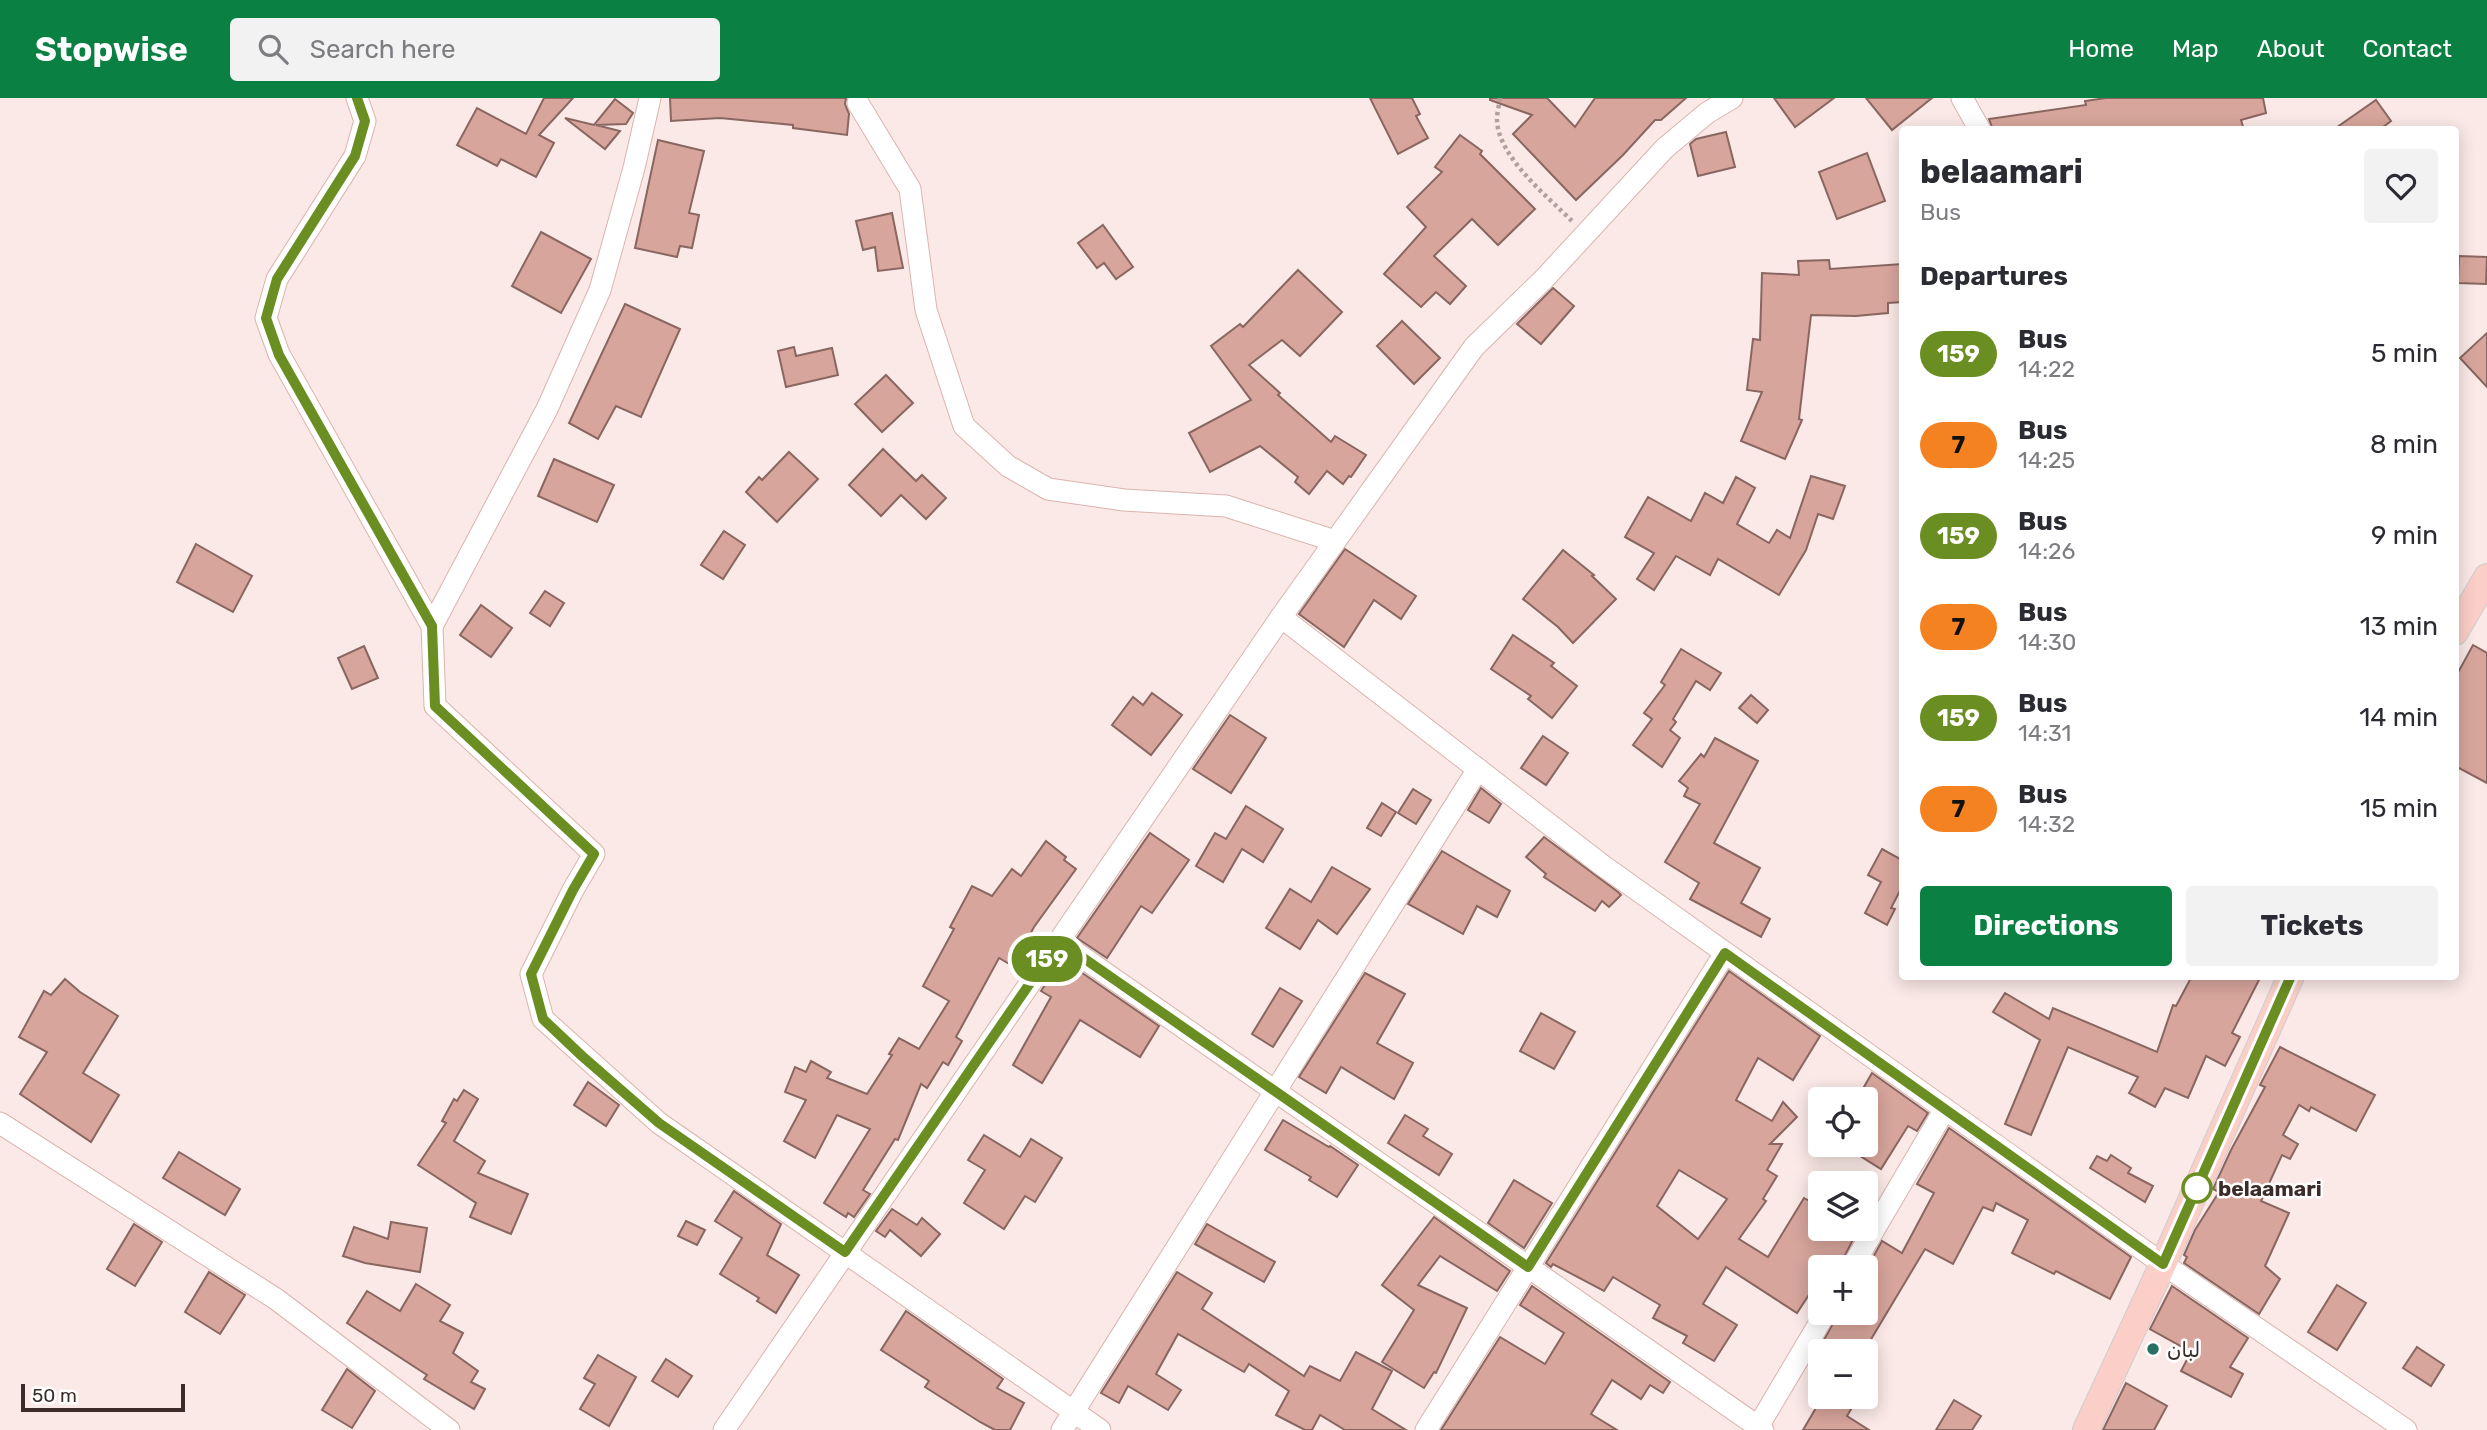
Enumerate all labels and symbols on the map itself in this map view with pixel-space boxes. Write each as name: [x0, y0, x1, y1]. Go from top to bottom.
line badge: 159: [1007, 936, 1087, 982]
marker: belaamari: [2182, 1173, 2212, 1203]
place label: belaamari: [2218, 1176, 2322, 1201]
place label: لبان: [2167, 1337, 2200, 1362]
marker: لبان: [2145, 1341, 2161, 1357]
scale bar: [21, 1381, 186, 1413]

